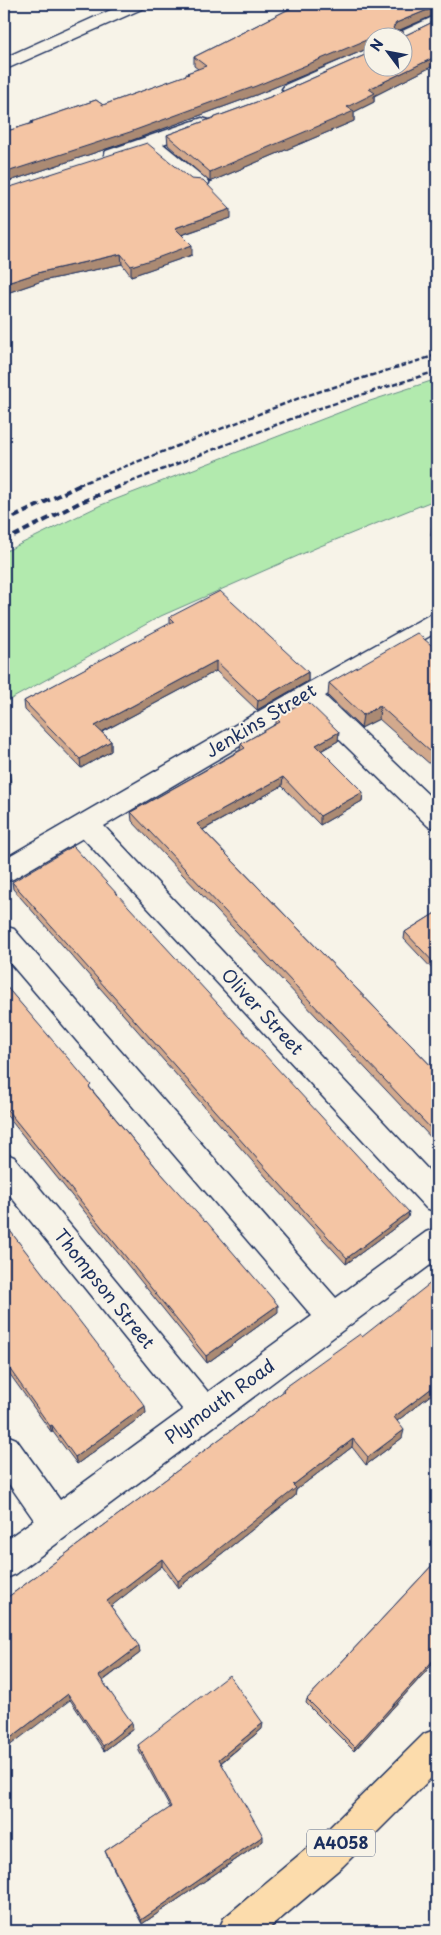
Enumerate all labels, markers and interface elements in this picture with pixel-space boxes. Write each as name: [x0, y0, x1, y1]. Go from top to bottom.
north arrow: [364, 28, 414, 78]
text: N: [365, 35, 388, 55]
street label: Jenkins Street: [200, 676, 321, 764]
street label: Oliver Street: [216, 961, 311, 1061]
street label: Thompson Street: [48, 1222, 162, 1354]
street label: Plymouth Road: [158, 1352, 280, 1450]
road number: A4058: [307, 1830, 375, 1856]

